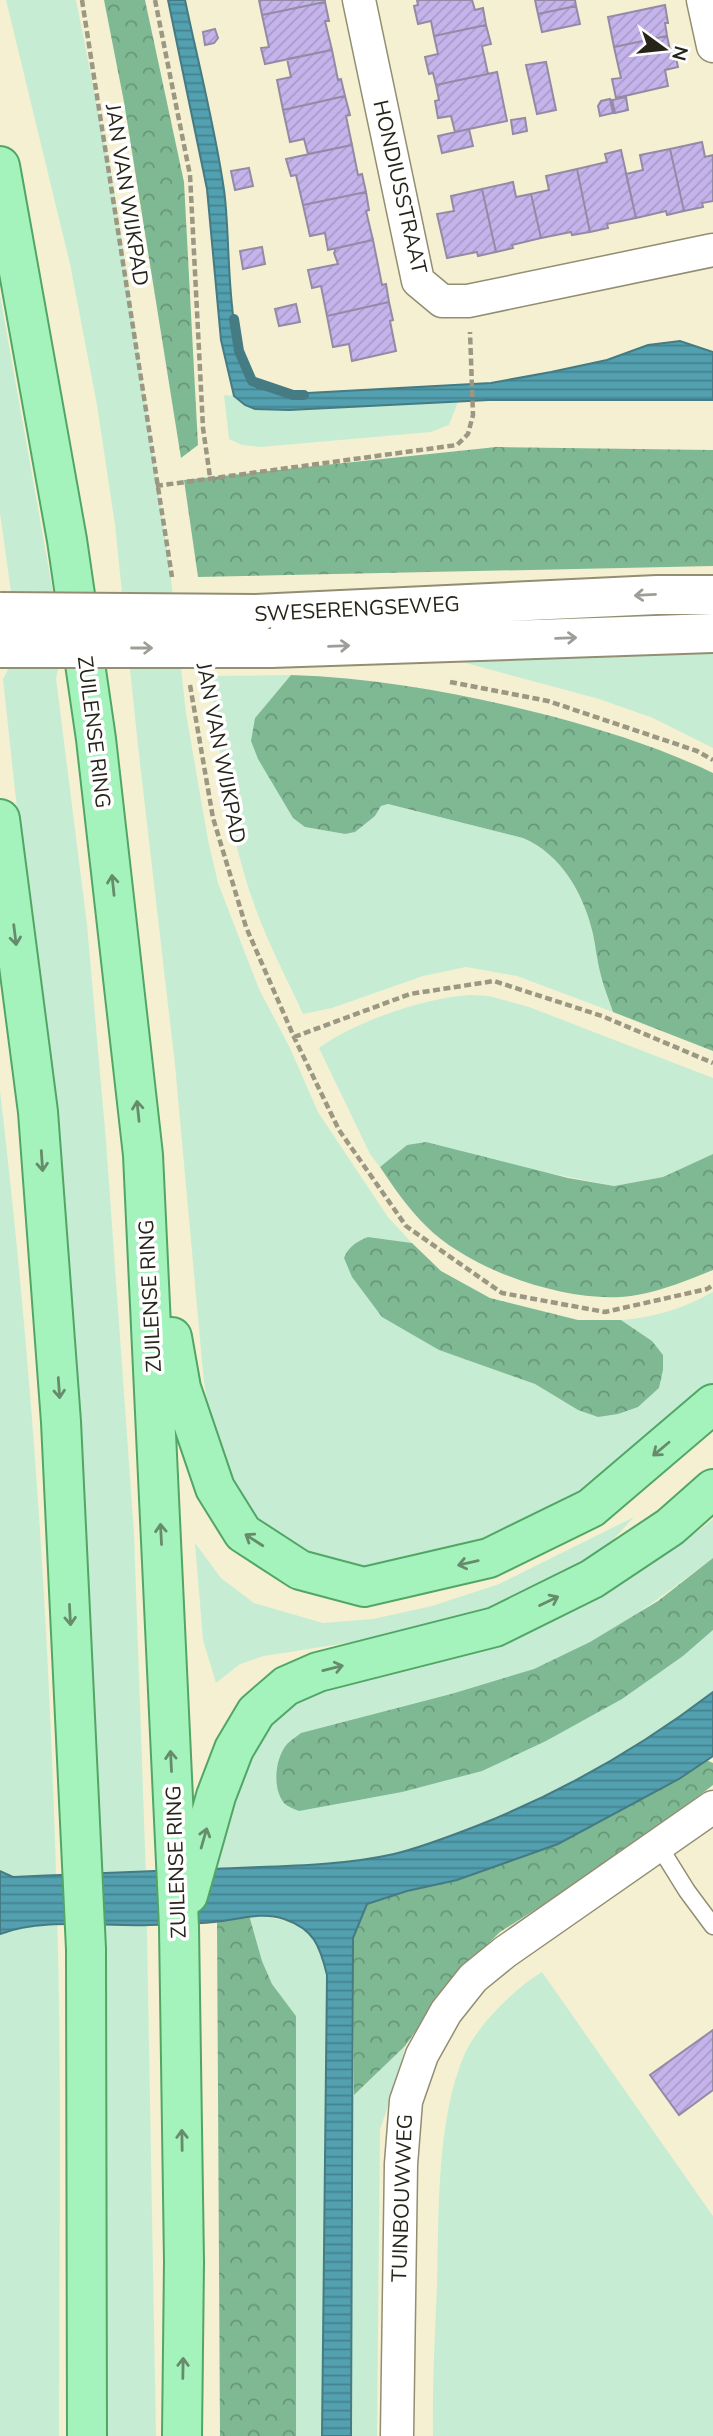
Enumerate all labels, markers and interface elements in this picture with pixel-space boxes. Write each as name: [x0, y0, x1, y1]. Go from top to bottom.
north arrow: [629, 14, 699, 84]
text: N: [665, 43, 694, 63]
street label: HONDIUSSTRAAT: [366, 97, 434, 277]
street label: JAN VAN WIJKPAD: [99, 101, 155, 288]
one-way arrow: [634, 589, 657, 602]
street label: SWESERENGSEWEG: [254, 590, 460, 628]
one-way arrow: [554, 631, 577, 644]
one-way arrow: [327, 639, 350, 652]
one-way arrow: [130, 641, 153, 655]
street label: ZUILENSE RING: [71, 654, 117, 810]
street label: JAN VAN WIJKPAD: [190, 659, 252, 846]
one-way arrow: [106, 874, 119, 897]
one-way arrow: [9, 924, 22, 946]
one-way arrow: [132, 1100, 145, 1123]
one-way arrow: [36, 1150, 49, 1172]
street label: ZUILENSE RING: [132, 1219, 168, 1373]
one-way arrow: [53, 1376, 66, 1399]
one-way arrow: [652, 1440, 670, 1456]
one-way arrow: [154, 1523, 167, 1546]
one-way arrow: [245, 1533, 264, 1548]
one-way arrow: [457, 1557, 480, 1570]
one-way arrow: [538, 1593, 559, 1607]
one-way arrow: [64, 1604, 77, 1627]
one-way arrow: [321, 1661, 344, 1674]
one-way arrow: [165, 1750, 178, 1773]
street label: ZUILENSE RING: [159, 1785, 193, 1939]
one-way arrow: [198, 1827, 211, 1850]
street label: TUINBOUWWEG: [385, 2114, 419, 2282]
one-way arrow: [175, 2129, 189, 2152]
one-way arrow: [176, 2357, 189, 2380]

